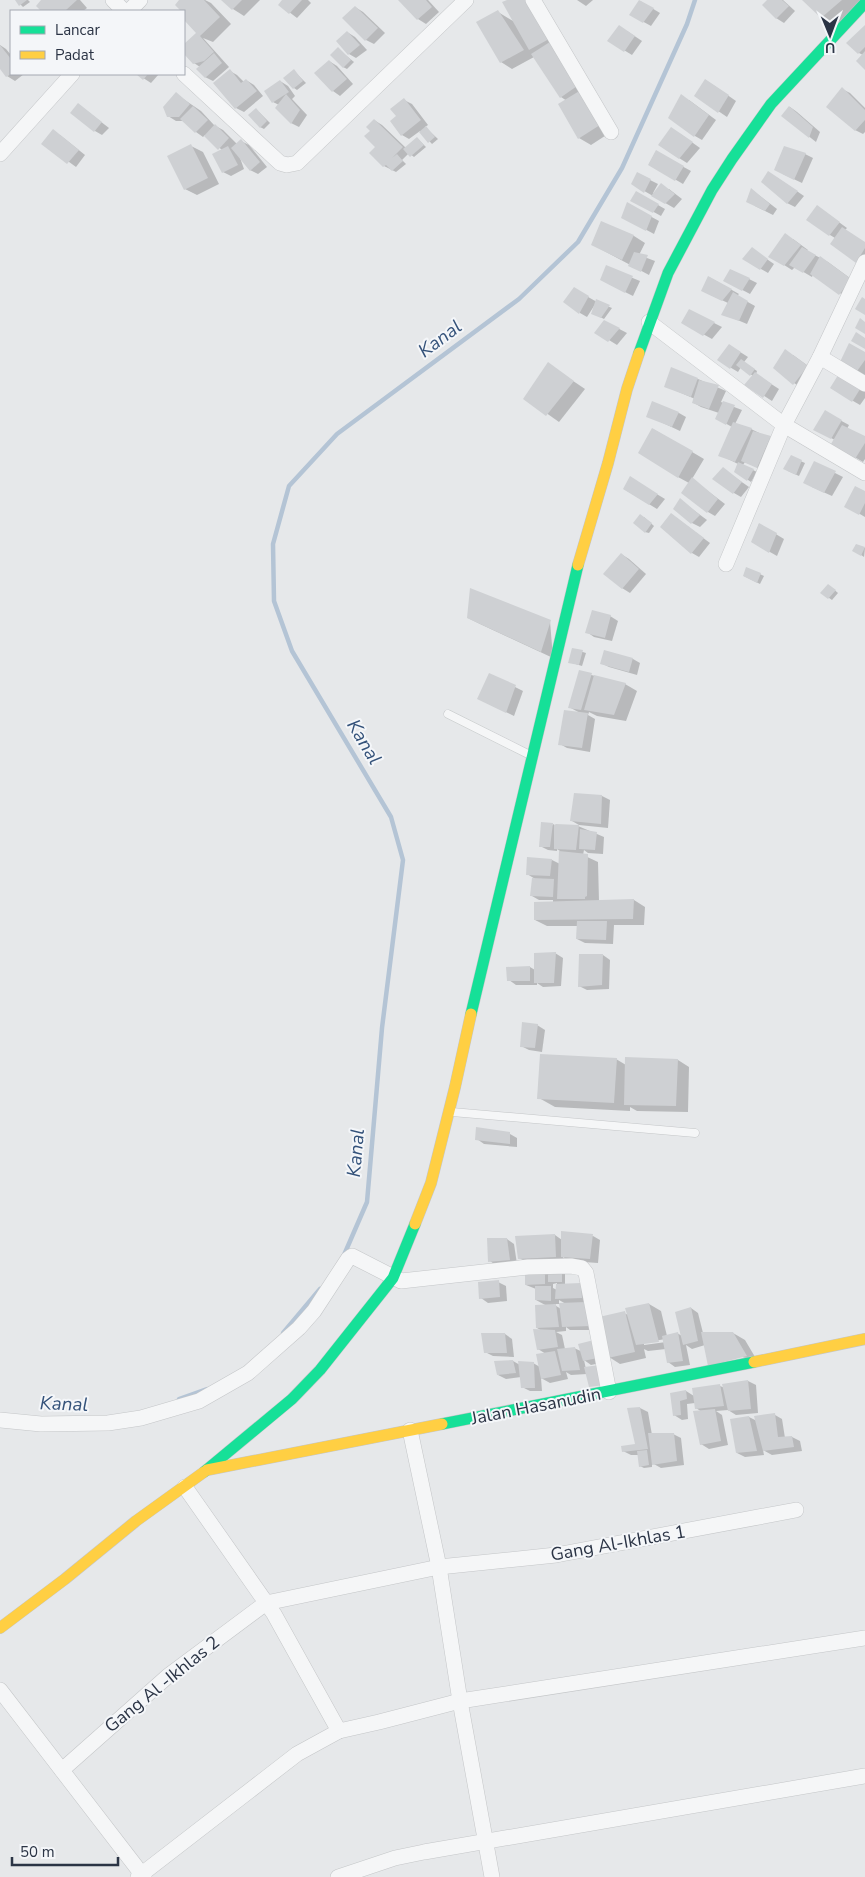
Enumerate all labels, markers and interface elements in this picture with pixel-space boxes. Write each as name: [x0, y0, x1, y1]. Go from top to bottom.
legend: [10, 10, 185, 75]
north arrow: [805, 10, 855, 60]
text: Lancar: [55, 20, 100, 40]
text: U: [825, 38, 836, 57]
text: Padat: [55, 45, 95, 65]
water label: Kanal: [413, 314, 467, 364]
water label: Kanal: [340, 715, 388, 769]
water label: Kanal: [341, 1128, 371, 1178]
street label: Jalan Hasanudin: [468, 1382, 603, 1431]
water label: Kanal: [39, 1390, 89, 1418]
street label: Gang Al-Ikhlas 1: [549, 1519, 687, 1567]
street label: Gang Al -Ikhlas 2: [99, 1630, 225, 1738]
scale bar: [12, 1834, 119, 1866]
text: 50 m: [20, 1842, 55, 1862]

